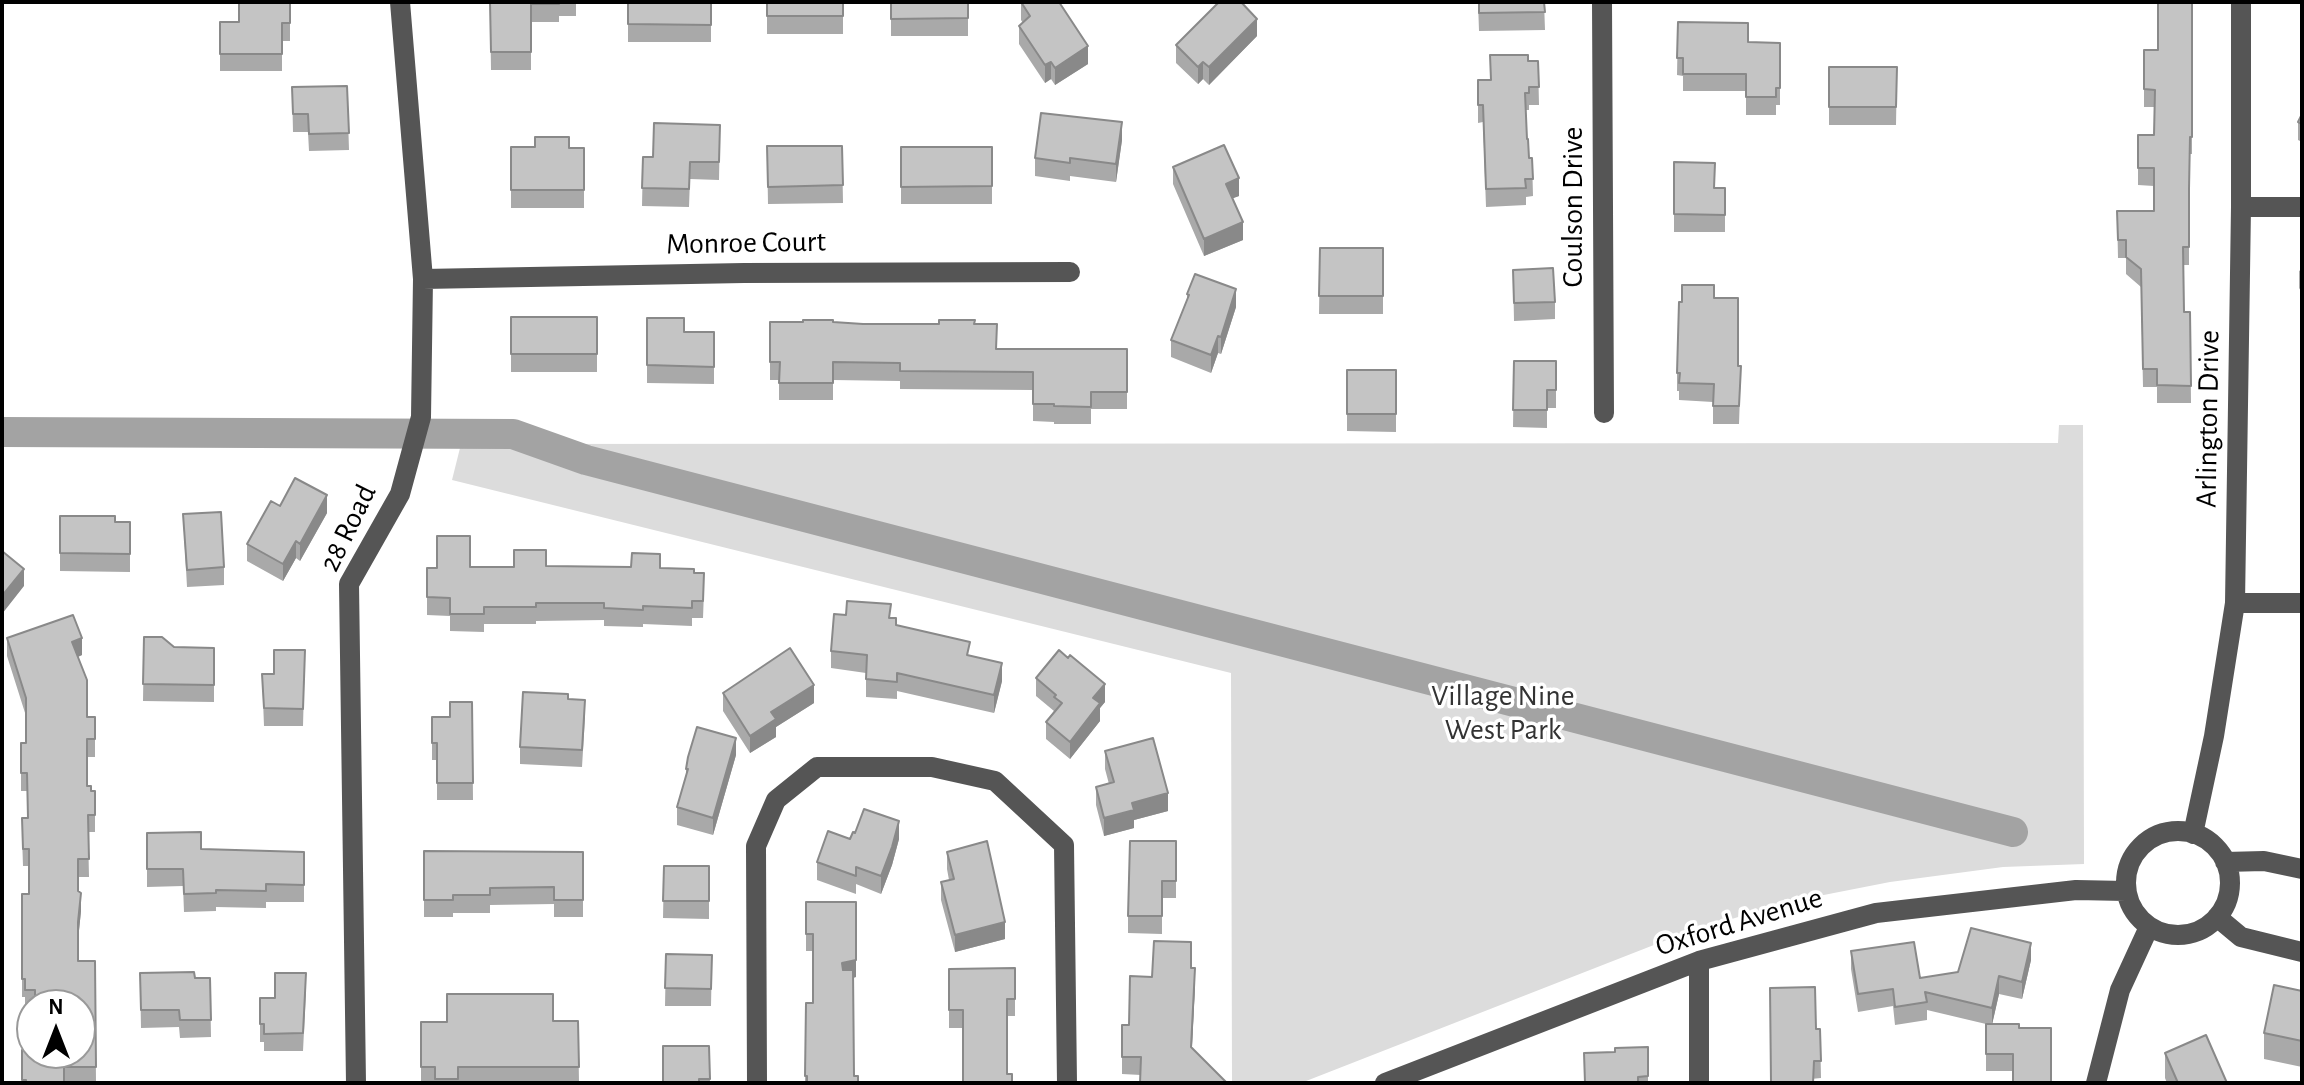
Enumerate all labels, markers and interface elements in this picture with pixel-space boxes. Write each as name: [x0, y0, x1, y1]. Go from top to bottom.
street label: Coulson Drive: [1555, 127, 1591, 287]
street label: Monroe Court: [666, 224, 826, 262]
street label: Arlington Drive: [2188, 330, 2228, 508]
street label: 28 Road: [312, 479, 384, 577]
park label: Village Nine West Park: [1431, 678, 1575, 748]
street label: Oxford Avenue: [1651, 880, 1827, 964]
north arrow: [16, 989, 96, 1069]
text: N: [48, 996, 64, 1018]

